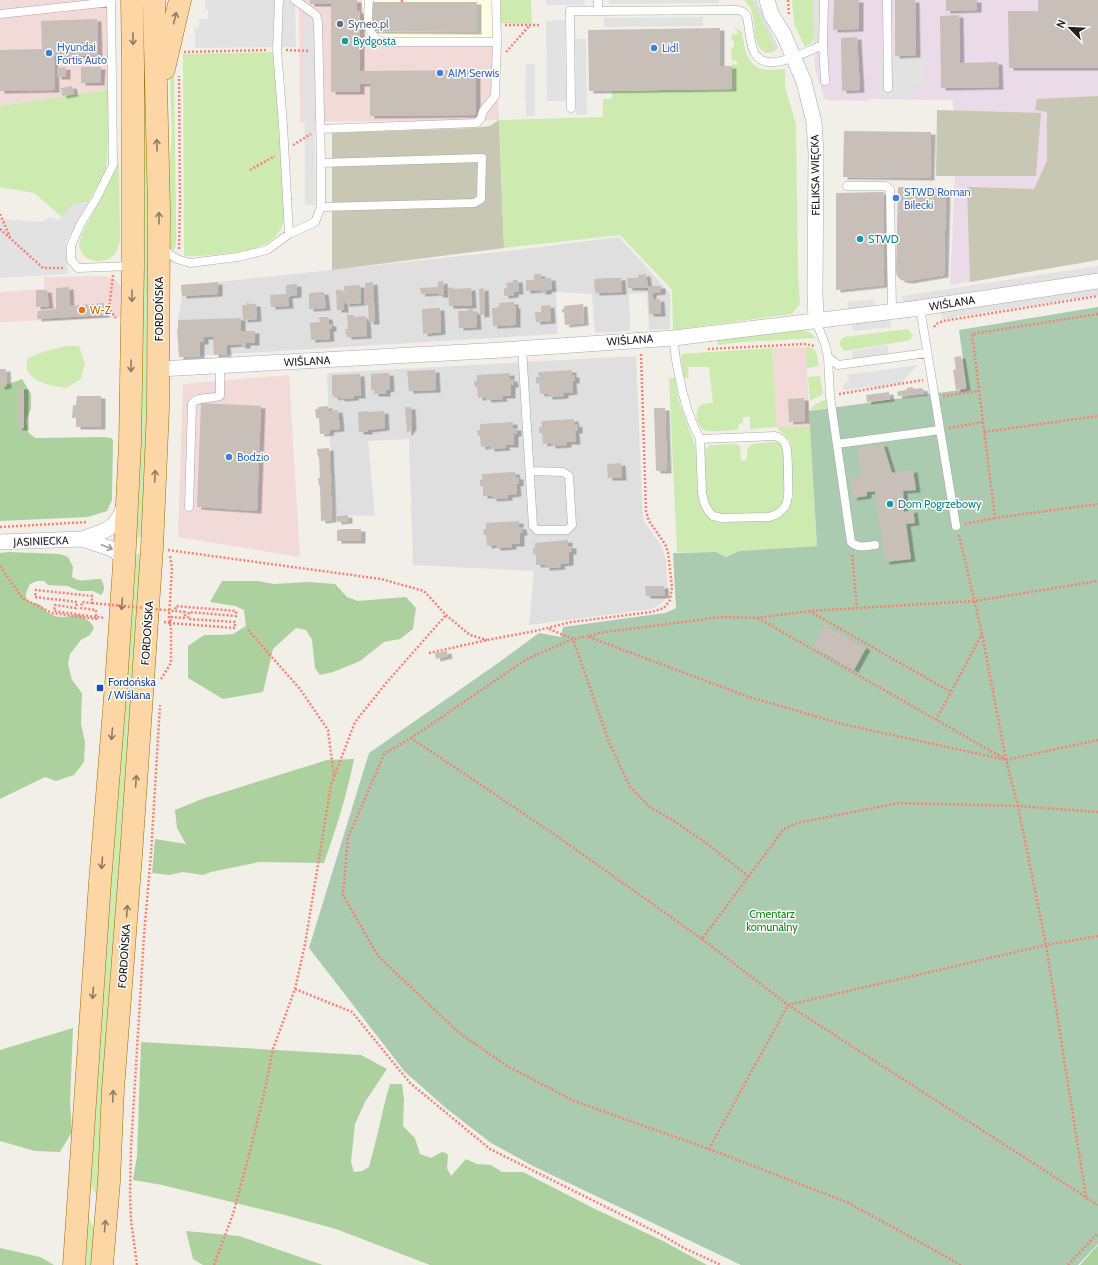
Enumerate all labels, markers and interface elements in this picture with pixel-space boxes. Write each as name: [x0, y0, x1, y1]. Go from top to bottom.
north arrow: [1050, 8, 1090, 48]
one-way arrow: [172, 12, 179, 25]
place label: Syneo.pl: [348, 17, 389, 31]
text: N: [1053, 18, 1069, 30]
marker: Syneo.pl: [335, 19, 345, 29]
one-way arrow: [129, 32, 137, 45]
place label: Bydgosta: [353, 34, 397, 48]
marker: Bydgosta: [340, 36, 350, 46]
place label: Hyundai Fortis Auto: [57, 40, 107, 67]
place label: Lidl: [662, 41, 679, 55]
marker: Lidl: [649, 43, 659, 53]
marker: Hyundai Fortis Auto: [44, 48, 54, 58]
place label: AIM Serwis: [448, 66, 500, 80]
marker: AIM Serwis: [435, 68, 445, 78]
street label: FELIKSA WIĘCKA: [807, 134, 823, 216]
one-way arrow: [153, 139, 161, 152]
place label: STWD Roman Bilecki: [904, 185, 971, 212]
marker: STWD Roman Bilecki: [891, 193, 901, 203]
one-way arrow: [155, 212, 163, 225]
place label: STWD: [868, 232, 899, 246]
marker: STWD: [855, 234, 865, 244]
street label: FORDOŃSKA: [152, 277, 166, 341]
one-way arrow: [128, 289, 136, 302]
street label: WIŚLANA: [928, 292, 976, 314]
place label: W-Z: [90, 303, 111, 317]
marker: W-Z: [77, 305, 87, 315]
street label: WIŚLANA: [606, 331, 654, 349]
street label: WIŚLANA: [283, 353, 331, 369]
one-way arrow: [127, 359, 135, 372]
place label: Bodzio: [237, 450, 269, 464]
marker: Bodzio: [224, 452, 234, 462]
one-way arrow: [152, 470, 159, 483]
place label: Dom Pogrzebowy: [898, 497, 982, 511]
marker: Dom Pogrzebowy: [885, 499, 895, 509]
street label: JASINIECKA: [12, 533, 69, 549]
one-way arrow: [100, 544, 112, 552]
one-way arrow: [118, 597, 125, 610]
street label: FORDOŃSKA: [138, 600, 156, 666]
place label: Fordońska / Wiślana: [107, 675, 156, 702]
marker: Fordońska / Wiślana: [95, 683, 105, 693]
one-way arrow: [109, 727, 116, 740]
one-way arrow: [133, 775, 140, 788]
one-way arrow: [98, 856, 105, 869]
one-way arrow: [124, 905, 131, 918]
park label: Cmentarz komunalny: [746, 907, 798, 934]
street label: FORDOŃSKA: [115, 923, 133, 989]
one-way arrow: [89, 986, 96, 999]
one-way arrow: [109, 1090, 116, 1103]
one-way arrow: [102, 1220, 109, 1233]

